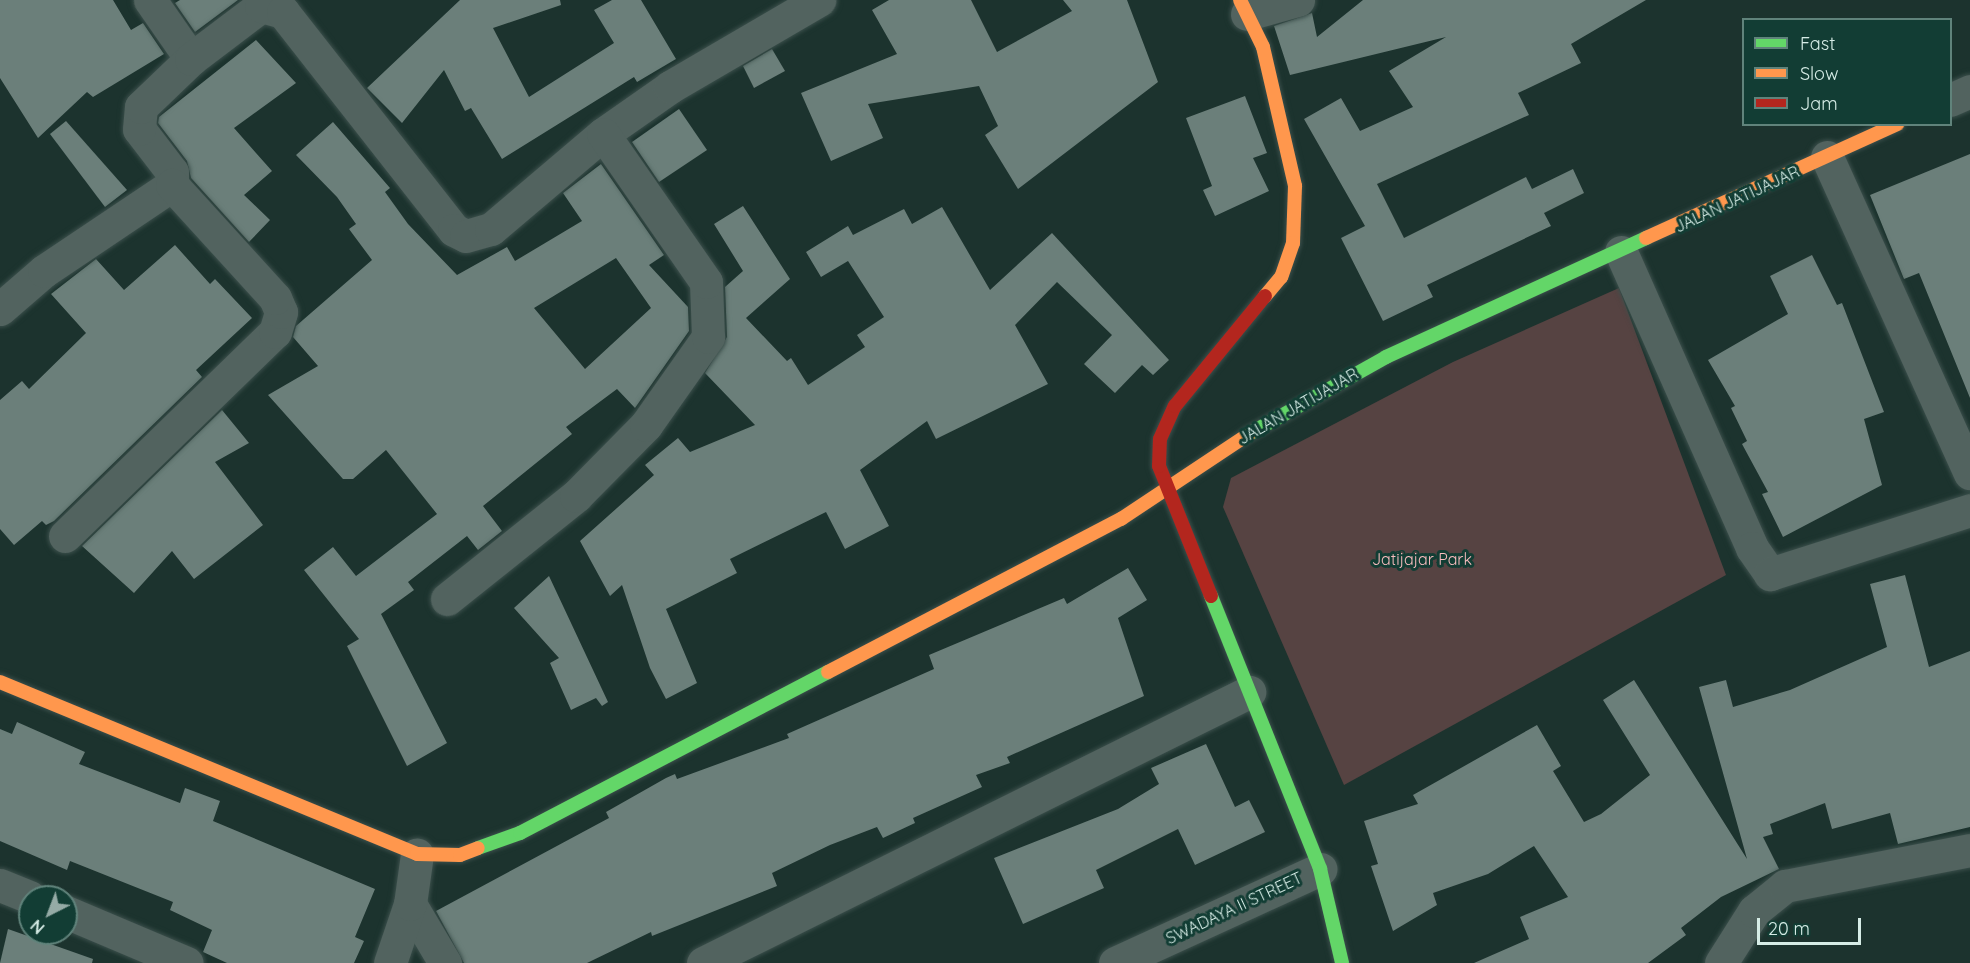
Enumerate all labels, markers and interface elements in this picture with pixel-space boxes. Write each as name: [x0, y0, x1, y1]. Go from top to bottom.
legend: [1742, 18, 1952, 126]
text: Fast: [1800, 32, 1835, 55]
text: Slow: [1800, 62, 1838, 85]
text: Jam: [1800, 92, 1838, 115]
street label: JALAN JATIJAJAR: [1672, 162, 1802, 236]
street label: JALAN JATIJAJAR: [1235, 364, 1361, 448]
park label: Jatijajar Park: [1372, 549, 1472, 569]
street label: SWADAYA II STREET: [1163, 868, 1305, 948]
north arrow: [18, 885, 78, 945]
scale bar: [1760, 906, 1864, 944]
text: N: [26, 916, 48, 938]
text: 20 m: [1768, 917, 1810, 940]

